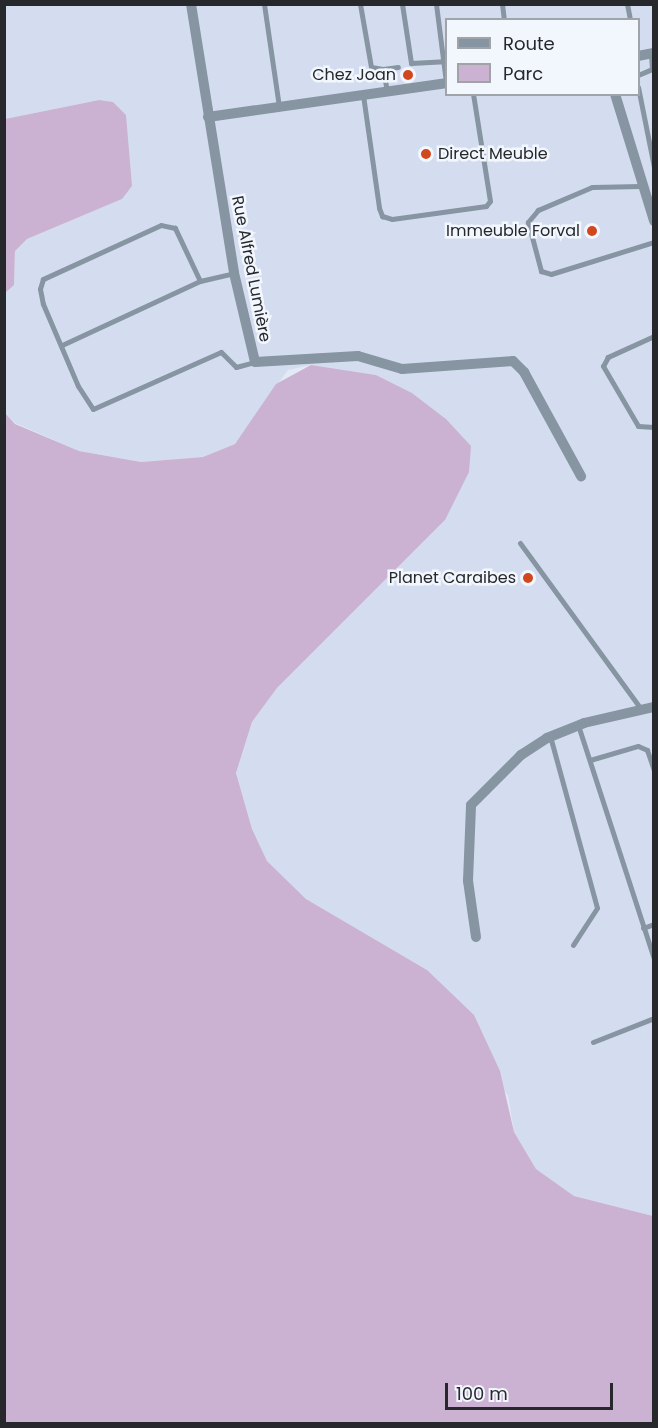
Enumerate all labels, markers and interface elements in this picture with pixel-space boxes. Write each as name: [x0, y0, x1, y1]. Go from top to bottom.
legend: [445, 18, 640, 96]
text: Route: [503, 31, 555, 56]
text: Parc: [503, 61, 543, 86]
place label: Chez Joan: [312, 65, 396, 85]
marker: Chez Joan: [401, 68, 415, 82]
place label: Direct Meuble: [438, 144, 548, 164]
marker: Direct Meuble: [419, 147, 433, 161]
street label: Rue Alfred Lumière: [227, 194, 275, 344]
place label: Immeuble Forval: [446, 221, 580, 241]
marker: Immeuble Forval: [585, 224, 599, 238]
place label: Planet Caraibes: [389, 568, 516, 588]
marker: Planet Caraibes: [521, 571, 535, 585]
scale bar: [448, 1371, 616, 1409]
text: 100 m: [456, 1381, 508, 1406]

